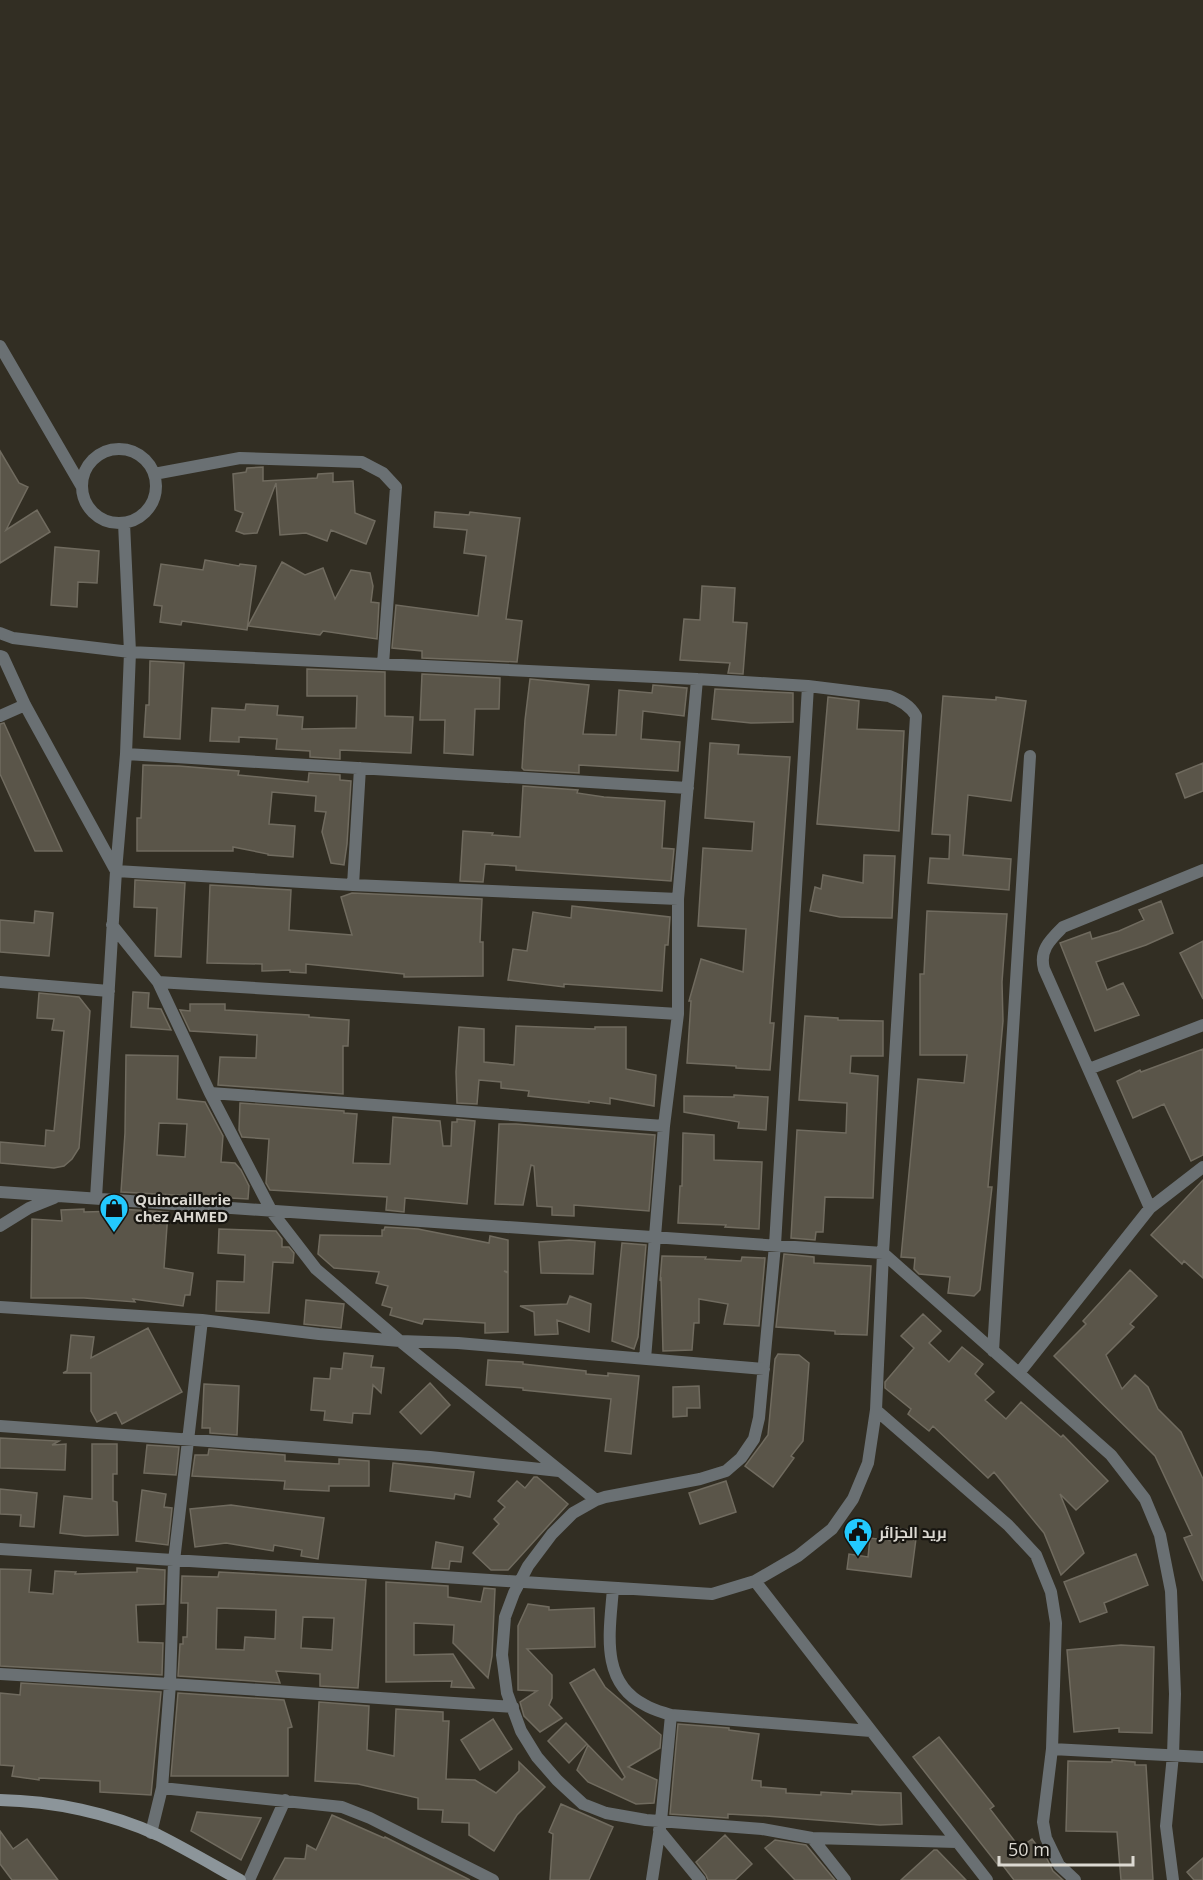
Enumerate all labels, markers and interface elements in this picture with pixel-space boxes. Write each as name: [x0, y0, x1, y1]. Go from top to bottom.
place label: Quincaillerie chez AHMED: [135, 1189, 231, 1226]
shop icon: Quincaillerie chez AHMED: [98, 1192, 130, 1234]
public building icon: بريد الجزائر: [842, 1516, 874, 1558]
place label: بريد الجزائر: [878, 1522, 947, 1542]
scale bar: [999, 1829, 1132, 1867]
text: 50 m: [1008, 1837, 1050, 1861]

